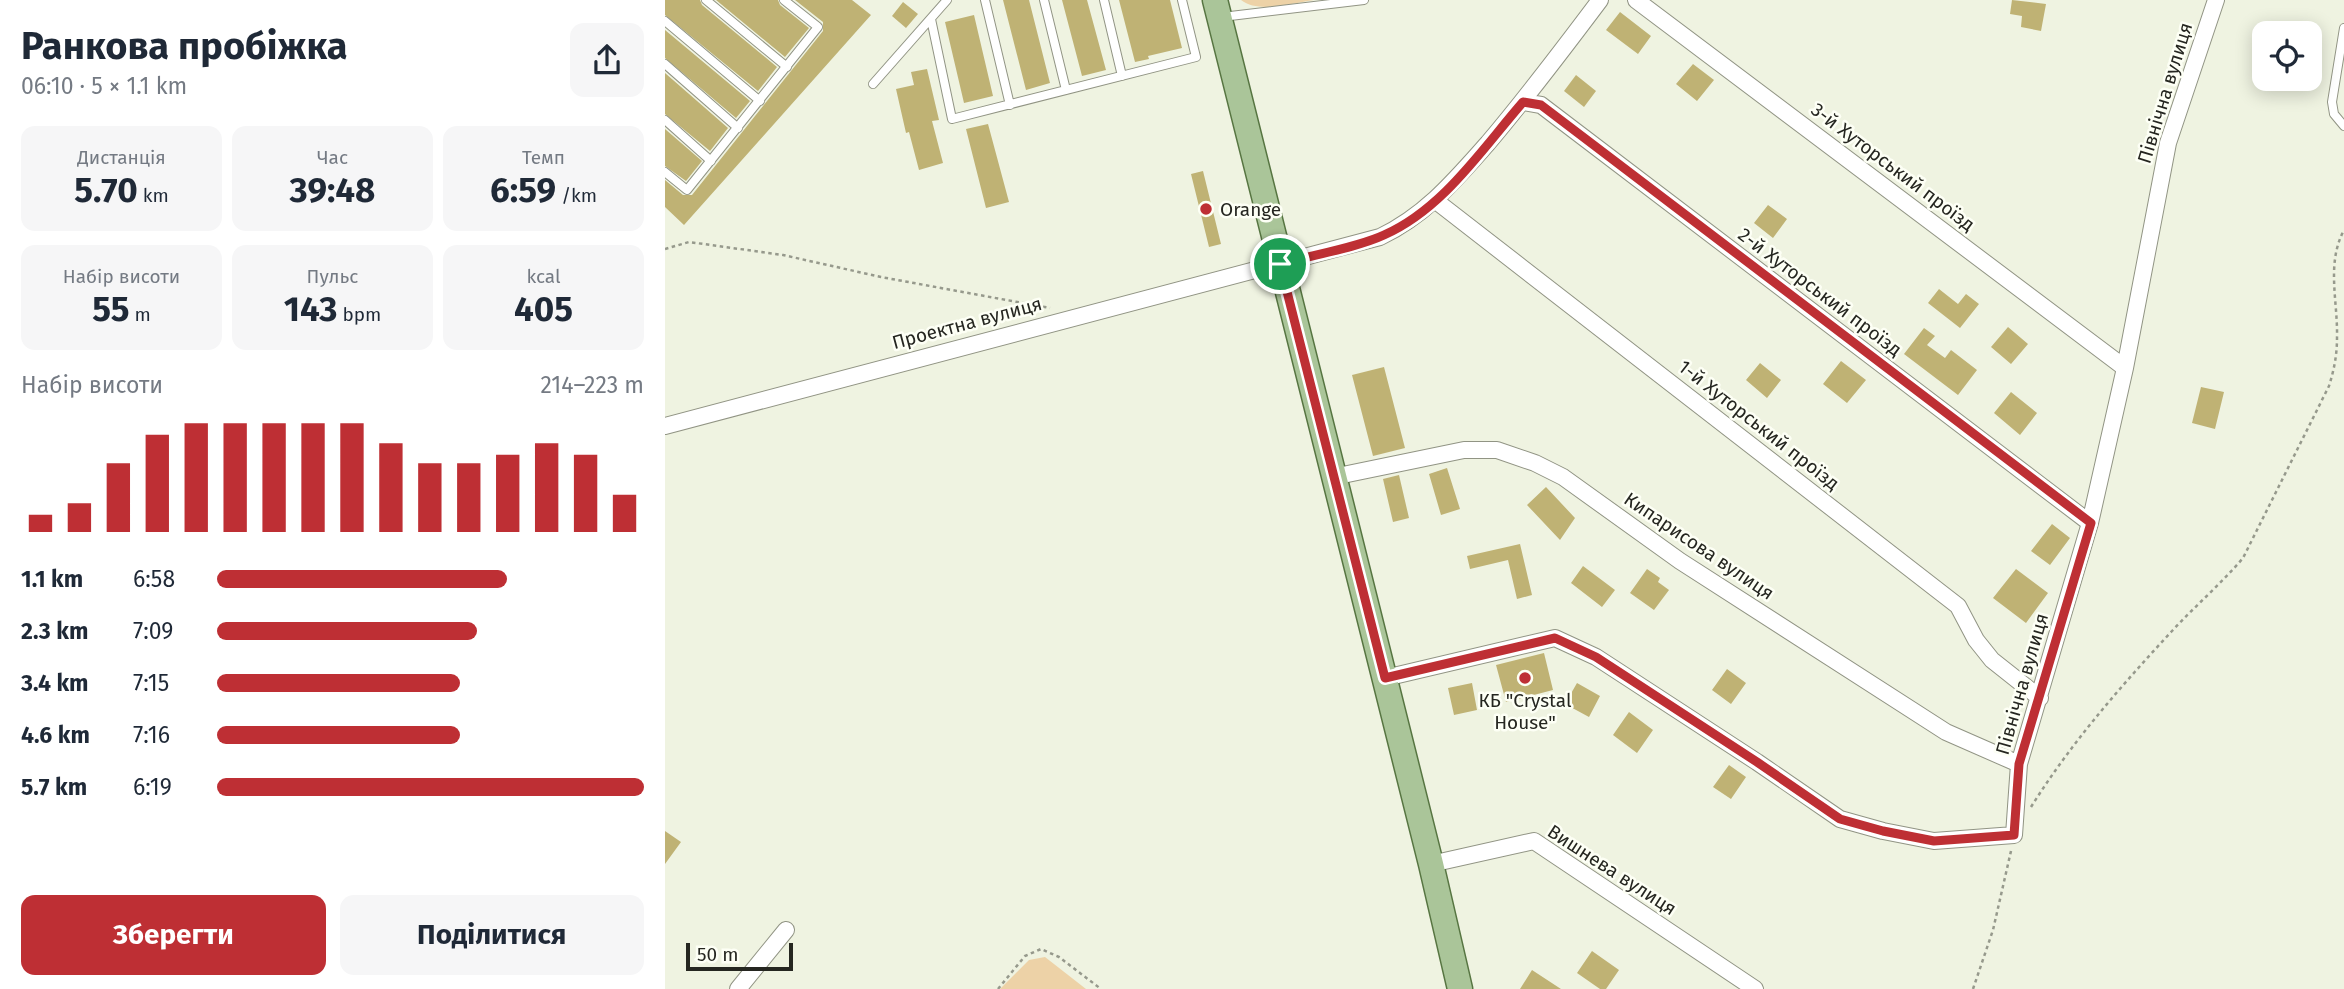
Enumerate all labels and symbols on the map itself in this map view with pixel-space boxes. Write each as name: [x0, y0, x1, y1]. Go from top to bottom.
street label: Північна вулиця: [2133, 20, 2197, 166]
street label: 3-й Хуторський проїзд: [1807, 98, 1979, 236]
place label: Orange: [1220, 198, 1281, 221]
marker: Orange: [1198, 201, 1214, 217]
street label: 2-й Хуторський проїзд: [1734, 223, 1906, 361]
pin: [1250, 234, 1310, 294]
street label: Проектна вулиця: [890, 292, 1044, 354]
street label: 1-й Хуторський проїзд: [1674, 355, 1844, 495]
street label: Кипарисова вулиця: [1620, 487, 1778, 605]
street label: Північна вулиця: [1991, 611, 2053, 757]
marker: КБ "Crystal House": [1517, 670, 1533, 686]
place label: КБ "Crystal House": [1478, 689, 1572, 734]
street label: Вишнева вулиця: [1543, 820, 1681, 920]
scale bar: [686, 940, 793, 972]

